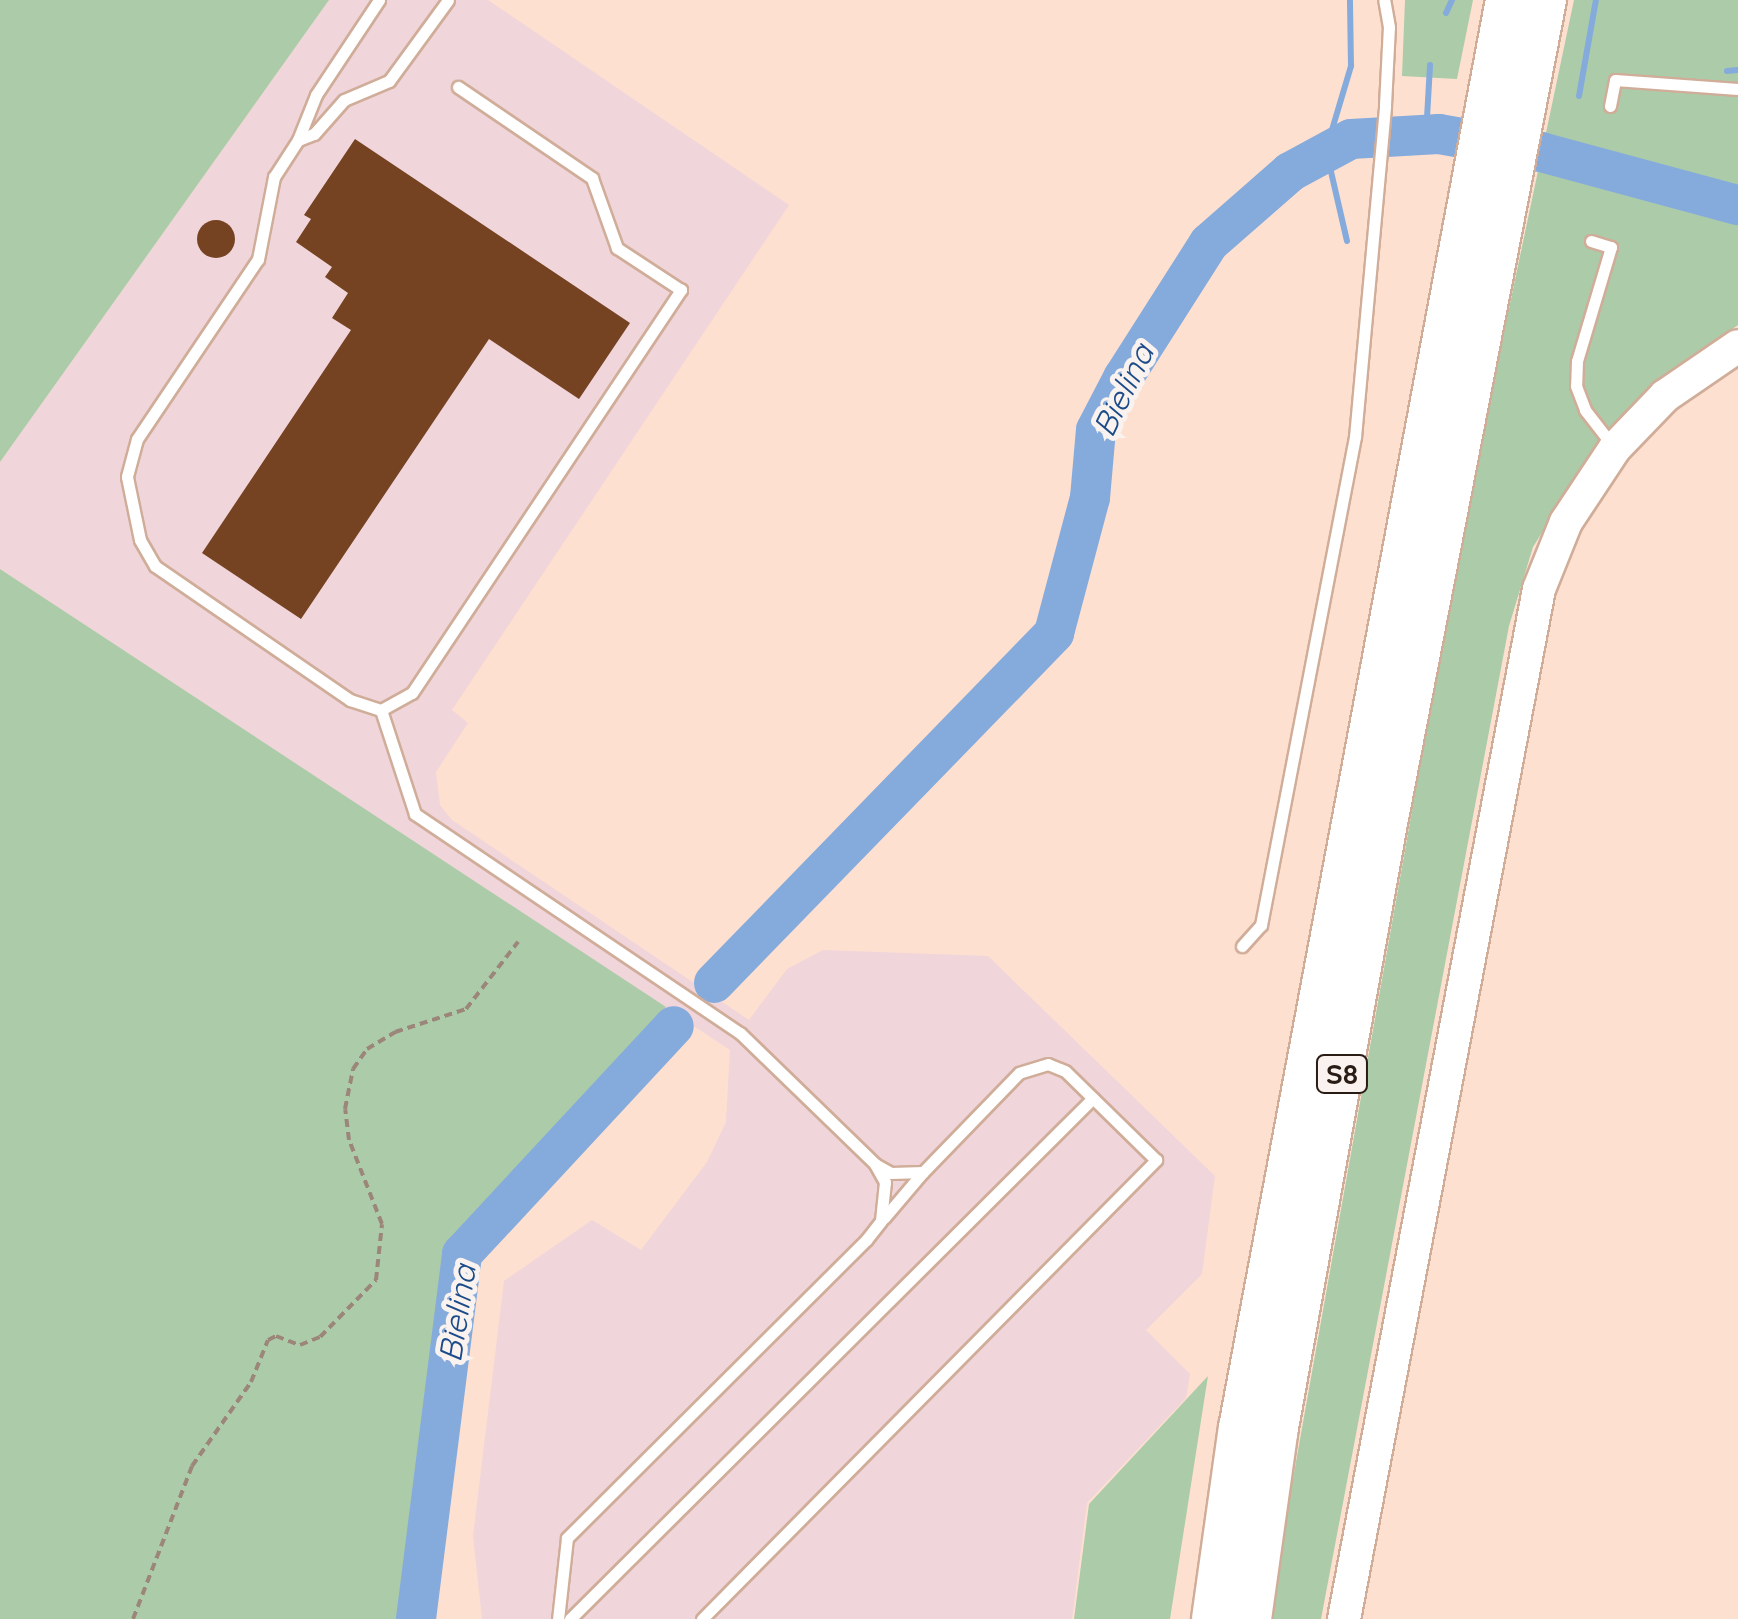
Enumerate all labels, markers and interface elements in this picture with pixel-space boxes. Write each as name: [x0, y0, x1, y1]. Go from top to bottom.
water label: Bielina: [1084, 338, 1162, 442]
road number: S8: [1314, 1051, 1370, 1097]
water label: Bielina: [430, 1262, 484, 1364]

